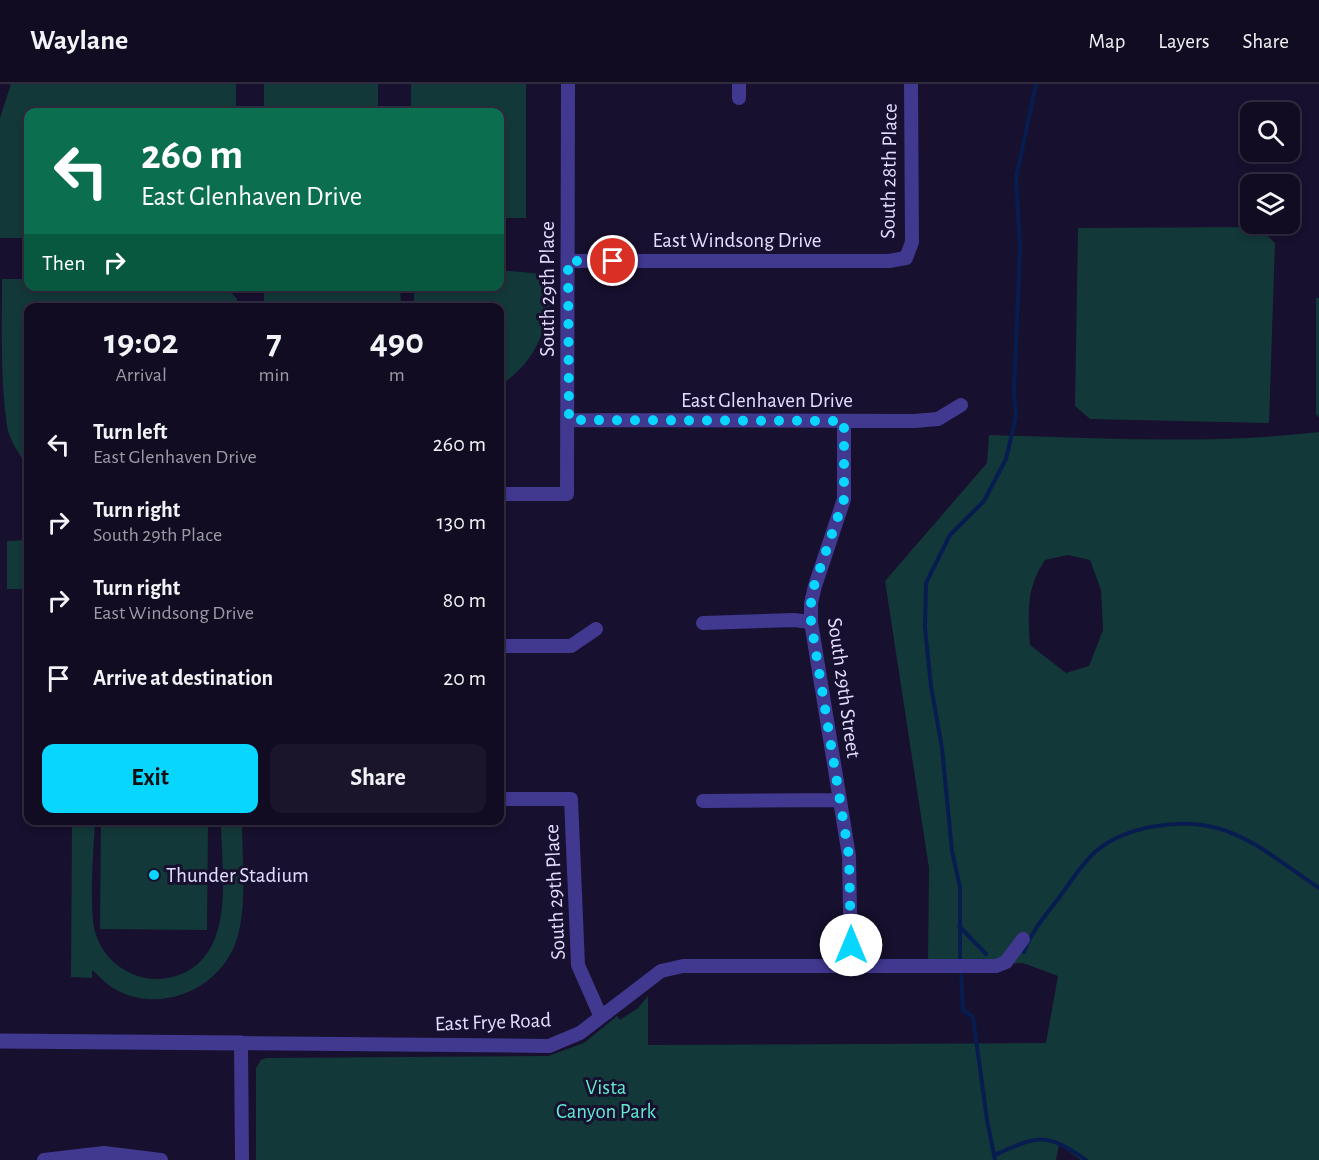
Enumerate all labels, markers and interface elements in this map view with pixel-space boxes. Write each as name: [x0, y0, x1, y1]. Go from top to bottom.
text: Waylane: [30, 27, 128, 55]
text: Map: [1089, 31, 1125, 52]
text: Layers: [1158, 31, 1209, 52]
text: Share: [1242, 31, 1289, 52]
map controls: [1240, 102, 1300, 234]
button: search: [1240, 102, 1300, 162]
street label: South 28th Place: [877, 103, 901, 239]
icon: left: [42, 132, 120, 210]
text: 260 m: [141, 134, 243, 176]
button: layers: [1240, 174, 1300, 234]
text: East Glenhaven Drive: [141, 183, 362, 210]
street label: South 29th Place: [537, 221, 558, 357]
street label: East Windsong Drive: [653, 230, 821, 251]
pin: [587, 235, 638, 286]
icon: arrive: [596, 244, 629, 277]
icon: right: [98, 246, 131, 279]
text: Then: [42, 252, 86, 274]
text: 19:02: [104, 324, 178, 360]
text: 7: [266, 324, 282, 360]
text: 490: [370, 324, 424, 360]
text: Arrival: [116, 365, 167, 385]
text: min: [258, 365, 290, 385]
text: m: [389, 365, 405, 385]
street label: East Glenhaven Drive: [681, 390, 853, 411]
text: Turn left: [93, 421, 167, 443]
icon: left: [42, 428, 75, 461]
text: 260 m: [433, 433, 486, 455]
text: East Glenhaven Drive: [93, 447, 257, 467]
text: Turn right: [93, 499, 180, 521]
icon: right: [42, 506, 75, 539]
text: 130 m: [437, 511, 486, 533]
text: South 29th Place: [93, 525, 222, 545]
text: Turn right: [93, 577, 180, 599]
icon: right: [42, 584, 75, 617]
text: 80 m: [443, 589, 486, 611]
text: East Windsong Drive: [93, 603, 254, 623]
street label: South 29th Street: [824, 616, 864, 760]
icon: arrive: [42, 662, 75, 695]
text: Arrive at destination: [93, 667, 273, 689]
text: 20 m: [443, 667, 486, 689]
button: Exit: [42, 744, 258, 813]
button: Share: [270, 744, 486, 813]
street label: South 29th Place: [541, 824, 569, 960]
place label: Thunder Stadium: [166, 865, 309, 886]
marker: Thunder Stadium: [147, 868, 161, 882]
position arrow: [819, 913, 883, 977]
street label: East Frye Road: [435, 1009, 552, 1035]
park label: Vista Canyon Park: [556, 1077, 657, 1122]

